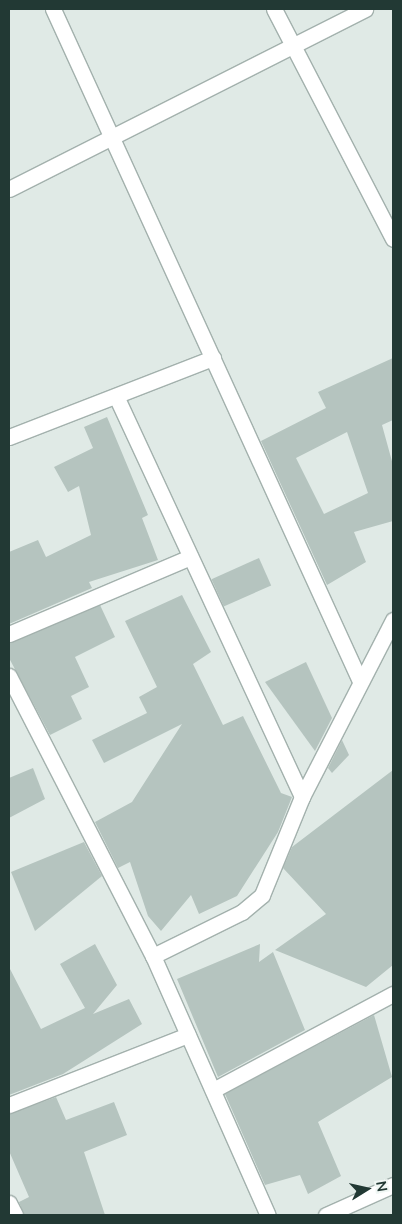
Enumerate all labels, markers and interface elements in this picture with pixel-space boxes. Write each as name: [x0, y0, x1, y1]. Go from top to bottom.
north arrow: [342, 1164, 392, 1214]
text: N: [372, 1180, 392, 1193]

